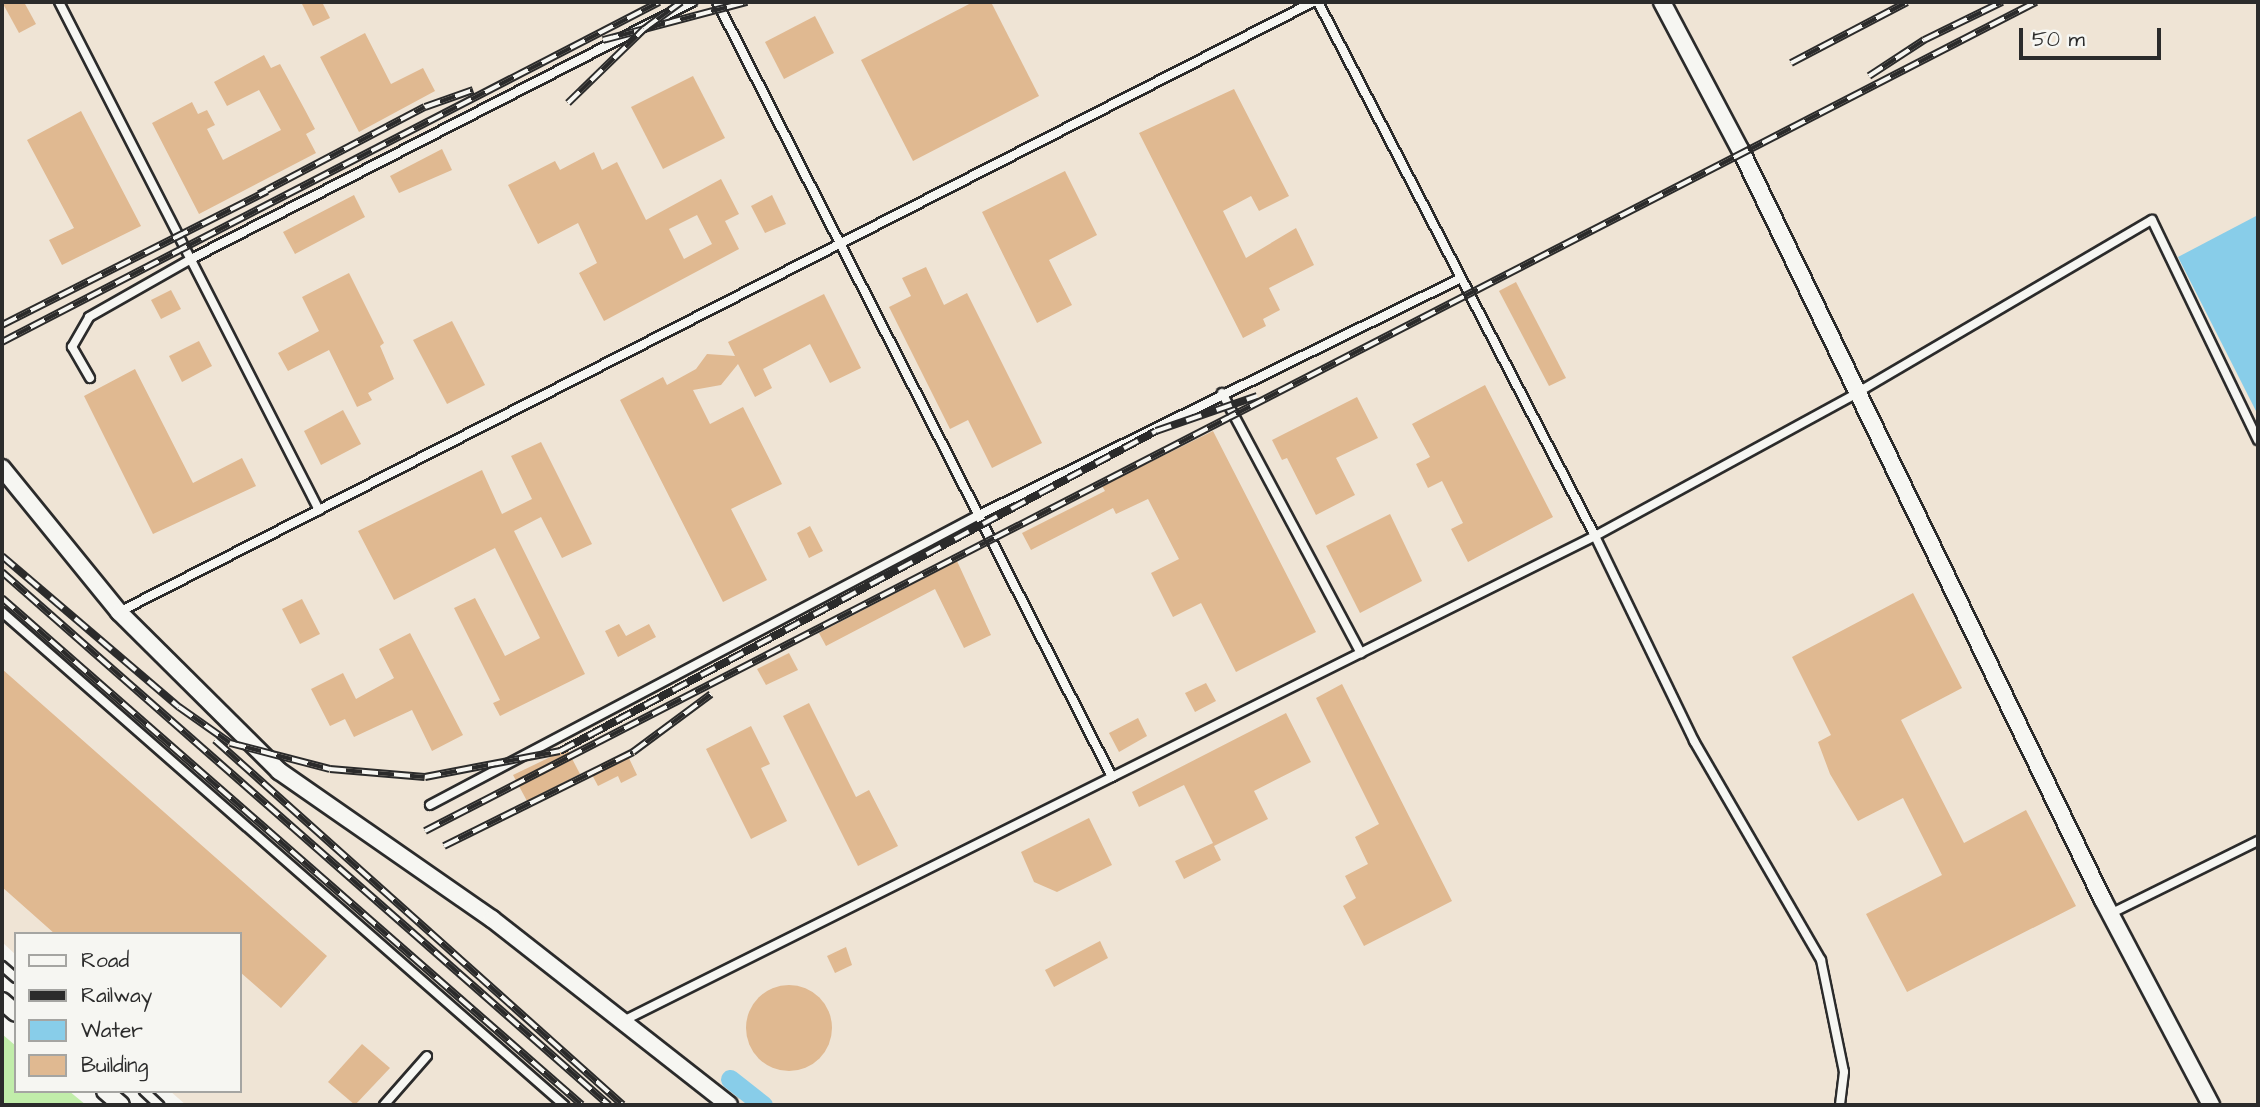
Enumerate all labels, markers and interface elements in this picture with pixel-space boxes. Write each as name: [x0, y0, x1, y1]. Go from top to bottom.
scale bar: [2022, 14, 2164, 58]
text: 50 m: [2032, 25, 2085, 54]
legend: [14, 932, 242, 1093]
text: Road: [81, 946, 129, 975]
text: Railway: [81, 981, 152, 1010]
text: Water: [81, 1016, 143, 1045]
text: Building: [81, 1051, 148, 1080]

